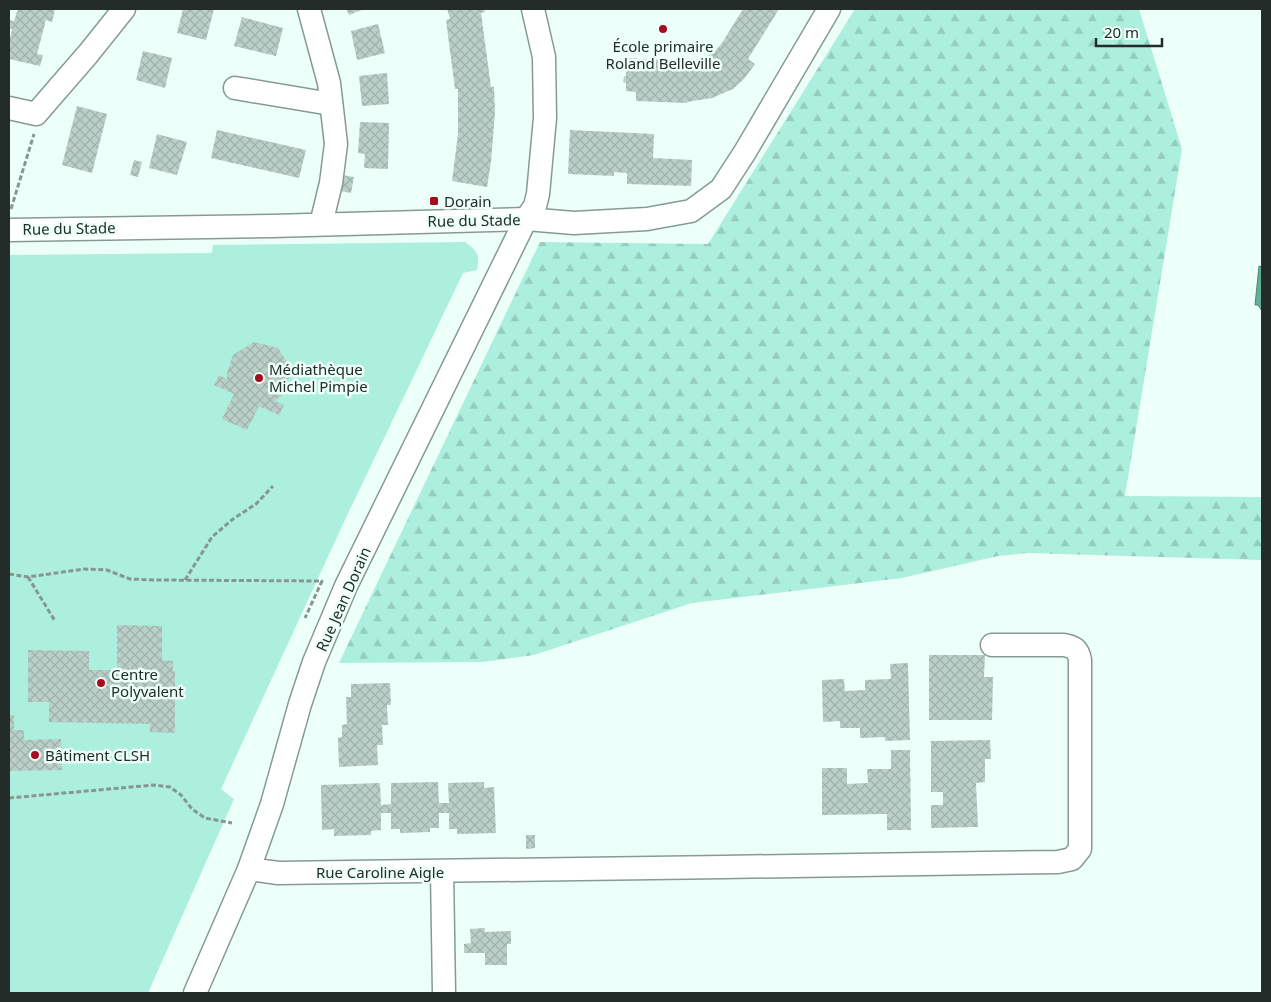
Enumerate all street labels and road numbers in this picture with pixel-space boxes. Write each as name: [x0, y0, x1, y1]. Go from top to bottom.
street label: Rue du Stade: [427, 209, 521, 231]
street label: Rue du Stade: [22, 217, 116, 239]
street label: Rue Jean Dorain: [311, 544, 375, 654]
street label: Rue Caroline Aigle: [316, 862, 444, 882]

